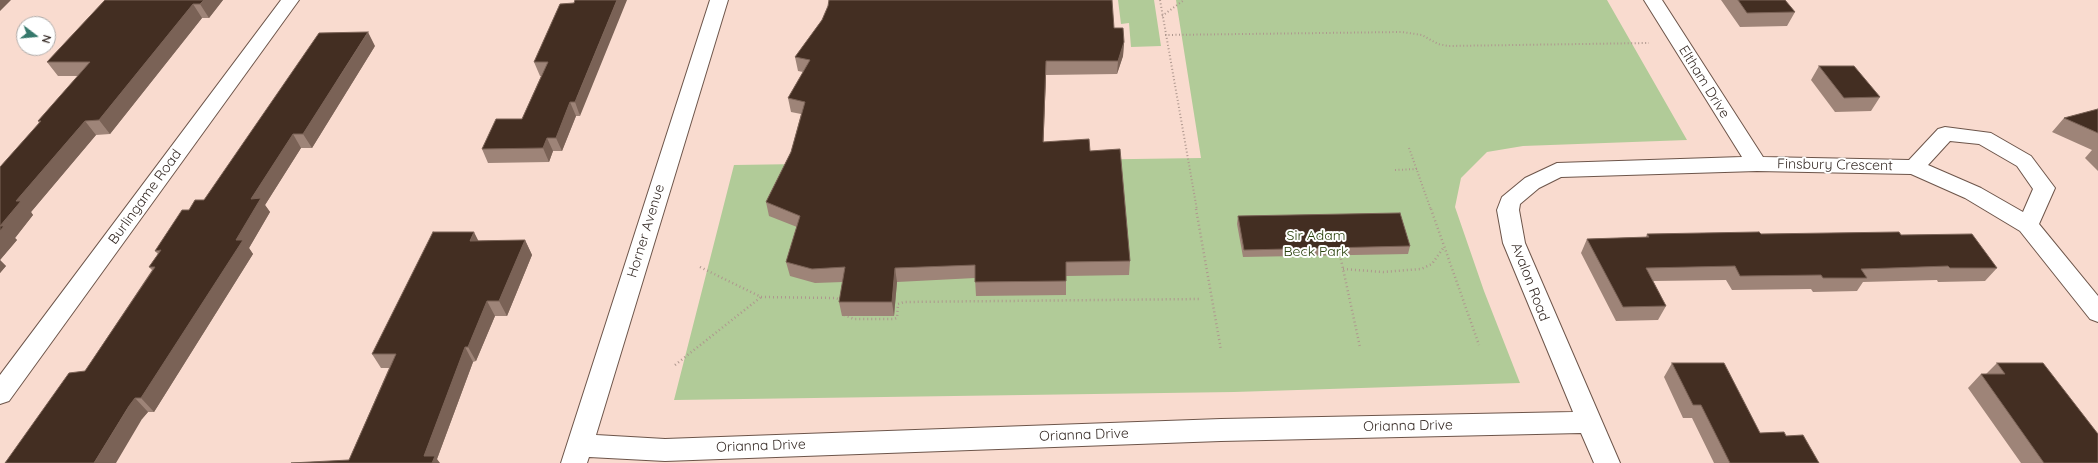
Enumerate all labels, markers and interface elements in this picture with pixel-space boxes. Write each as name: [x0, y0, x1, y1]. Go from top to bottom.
north arrow: [16, 16, 56, 56]
text: N: [39, 33, 54, 45]
street label: Eltham Drive: [1675, 43, 1733, 121]
street label: Burlingame Road: [105, 146, 185, 248]
street label: Finsbury Crescent: [1777, 156, 1893, 174]
street label: Horner Avenue: [624, 182, 668, 280]
park label: Sir Adam Beck Park: [1283, 228, 1349, 260]
street label: Avalon Road: [1507, 240, 1553, 324]
street label: Orianna Drive: [1363, 417, 1453, 435]
street label: Orianna Drive: [1039, 425, 1129, 445]
street label: Orianna Drive: [716, 436, 806, 456]

